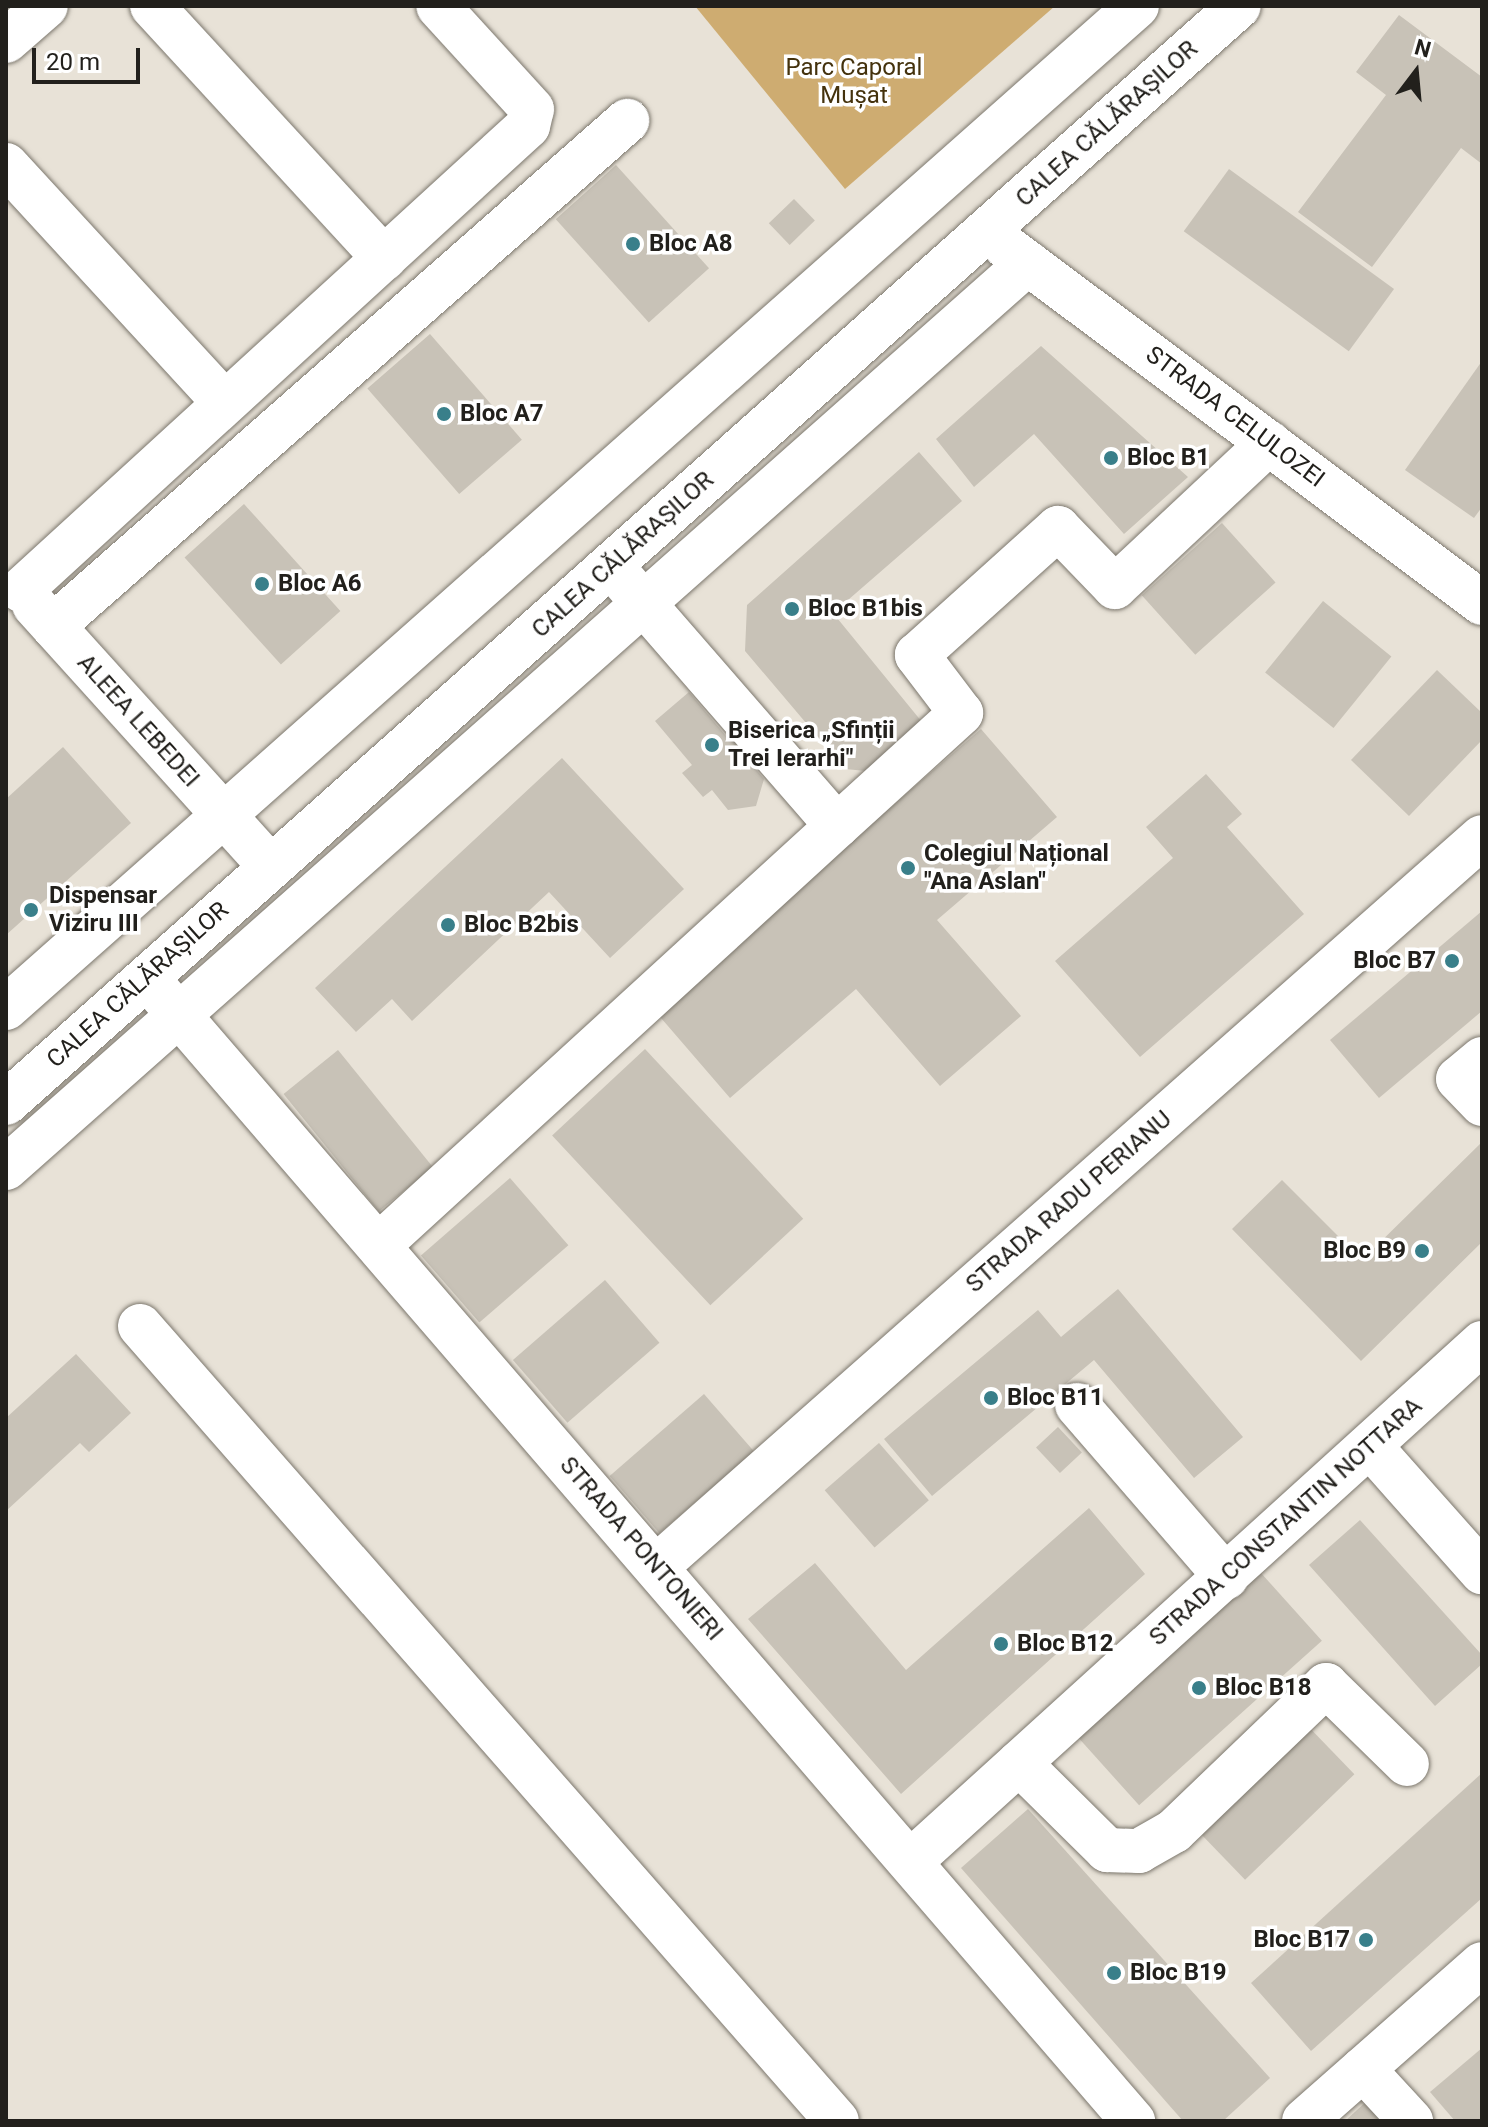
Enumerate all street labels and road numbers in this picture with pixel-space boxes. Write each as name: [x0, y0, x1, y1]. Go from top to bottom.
street label: CALEA CĂLĂRAȘILOR: [1010, 35, 1204, 213]
street label: STRADA CELULOZEI: [1140, 340, 1330, 494]
street label: CALEA CĂLĂRAȘILOR: [526, 466, 720, 644]
street label: ALEEA LEBEDEI: [71, 649, 205, 793]
street label: CALEA CĂLĂRAȘILOR: [41, 896, 235, 1074]
street label: STRADA RADU PERIANU: [961, 1105, 1177, 1299]
street label: STRADA CONSTANTIN NOTTARA: [1144, 1392, 1428, 1652]
street label: STRADA PONTONIERI: [553, 1451, 729, 1647]

